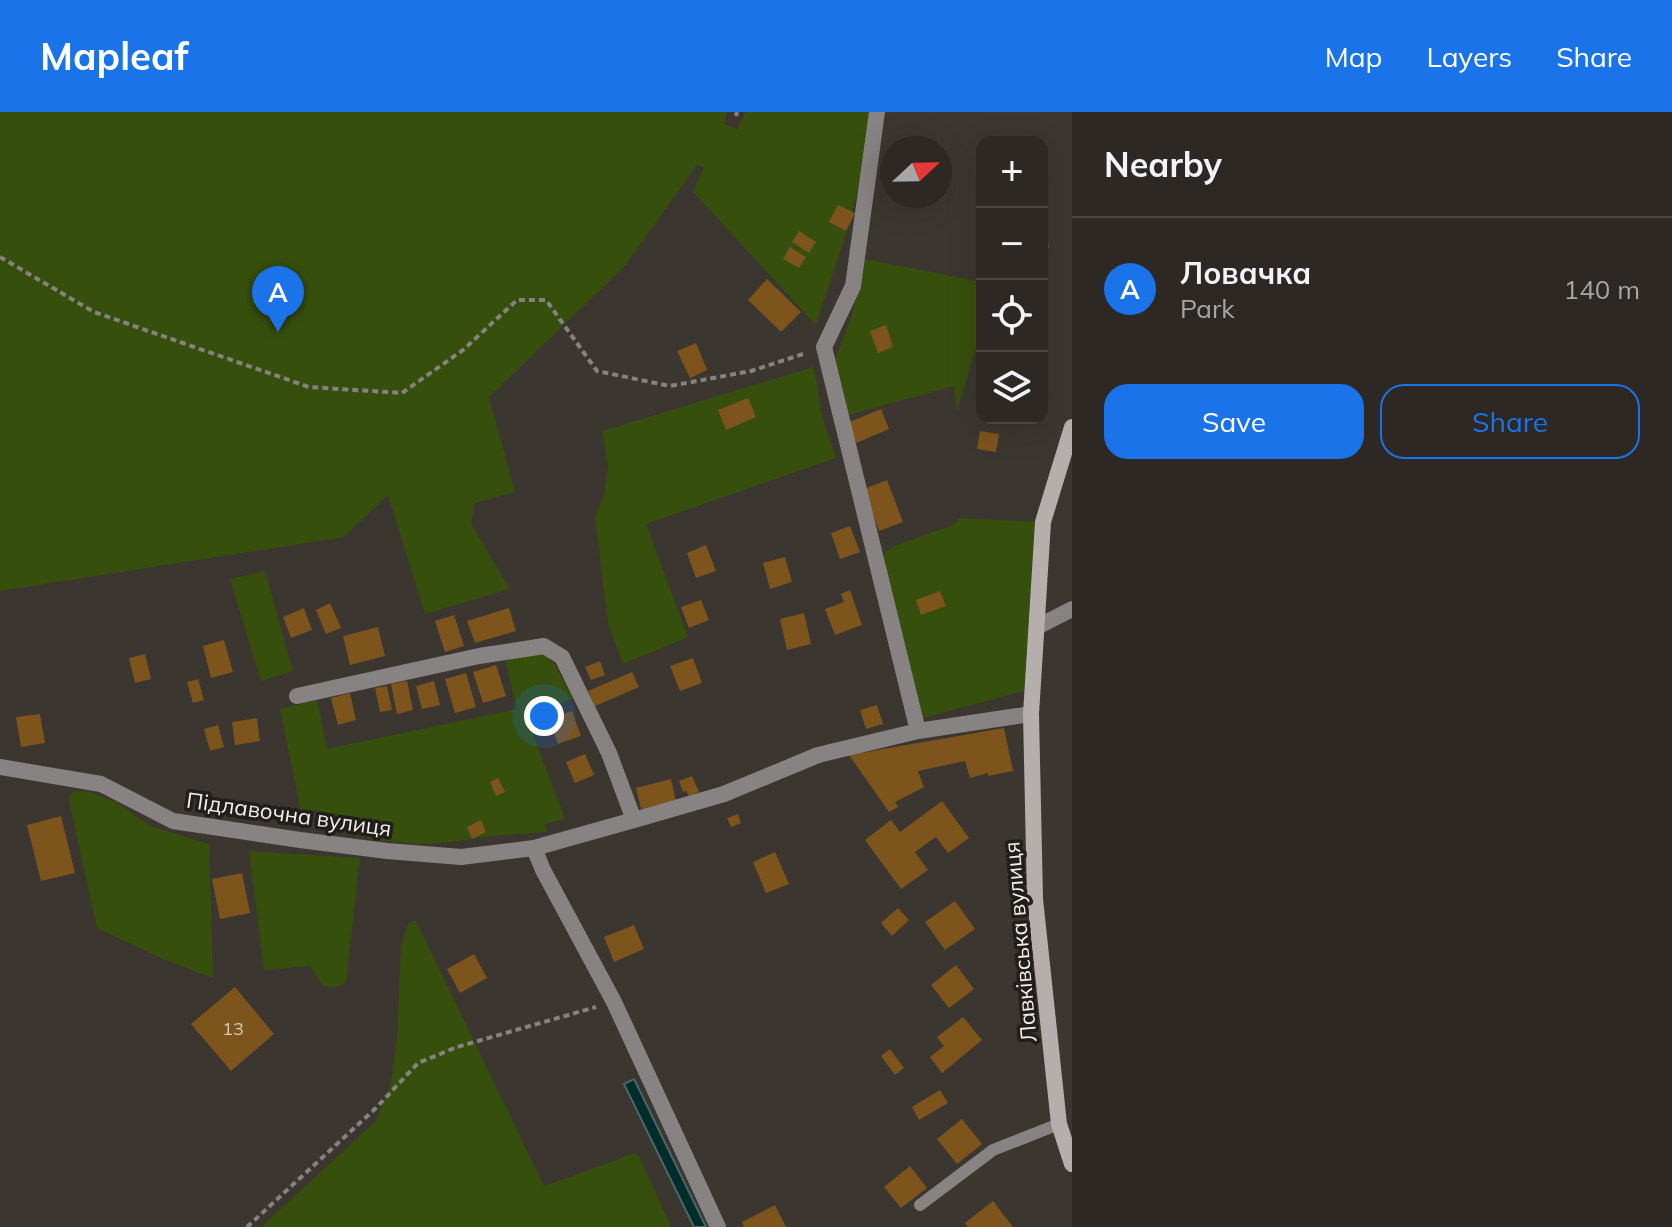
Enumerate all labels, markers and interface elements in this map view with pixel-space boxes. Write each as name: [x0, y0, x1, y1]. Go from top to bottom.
text: Mapleaf: [40, 32, 188, 80]
text: Map: [1325, 39, 1382, 74]
text: Layers: [1426, 39, 1512, 74]
text: Share: [1556, 39, 1632, 74]
north arrow: [880, 136, 952, 208]
map controls: [976, 136, 1048, 424]
button: +: [976, 136, 1048, 208]
text: Nearby: [1104, 143, 1222, 186]
button: −: [976, 208, 1048, 280]
text: Ловачка: [1180, 254, 1311, 292]
pin: A: [252, 266, 304, 332]
text: A: [1120, 273, 1140, 306]
text: 140 m: [1564, 273, 1640, 306]
button: locate: [976, 280, 1048, 352]
text: Park: [1180, 292, 1235, 325]
button: layers: [976, 352, 1048, 424]
button: Save: [1104, 384, 1364, 459]
button: Share: [1380, 384, 1640, 459]
your location: [524, 696, 564, 736]
street label: Підлавочна вулиця: [185, 786, 393, 842]
street label: Лавківська вулиця: [997, 841, 1043, 1043]
house number: 13: [222, 1017, 244, 1040]

